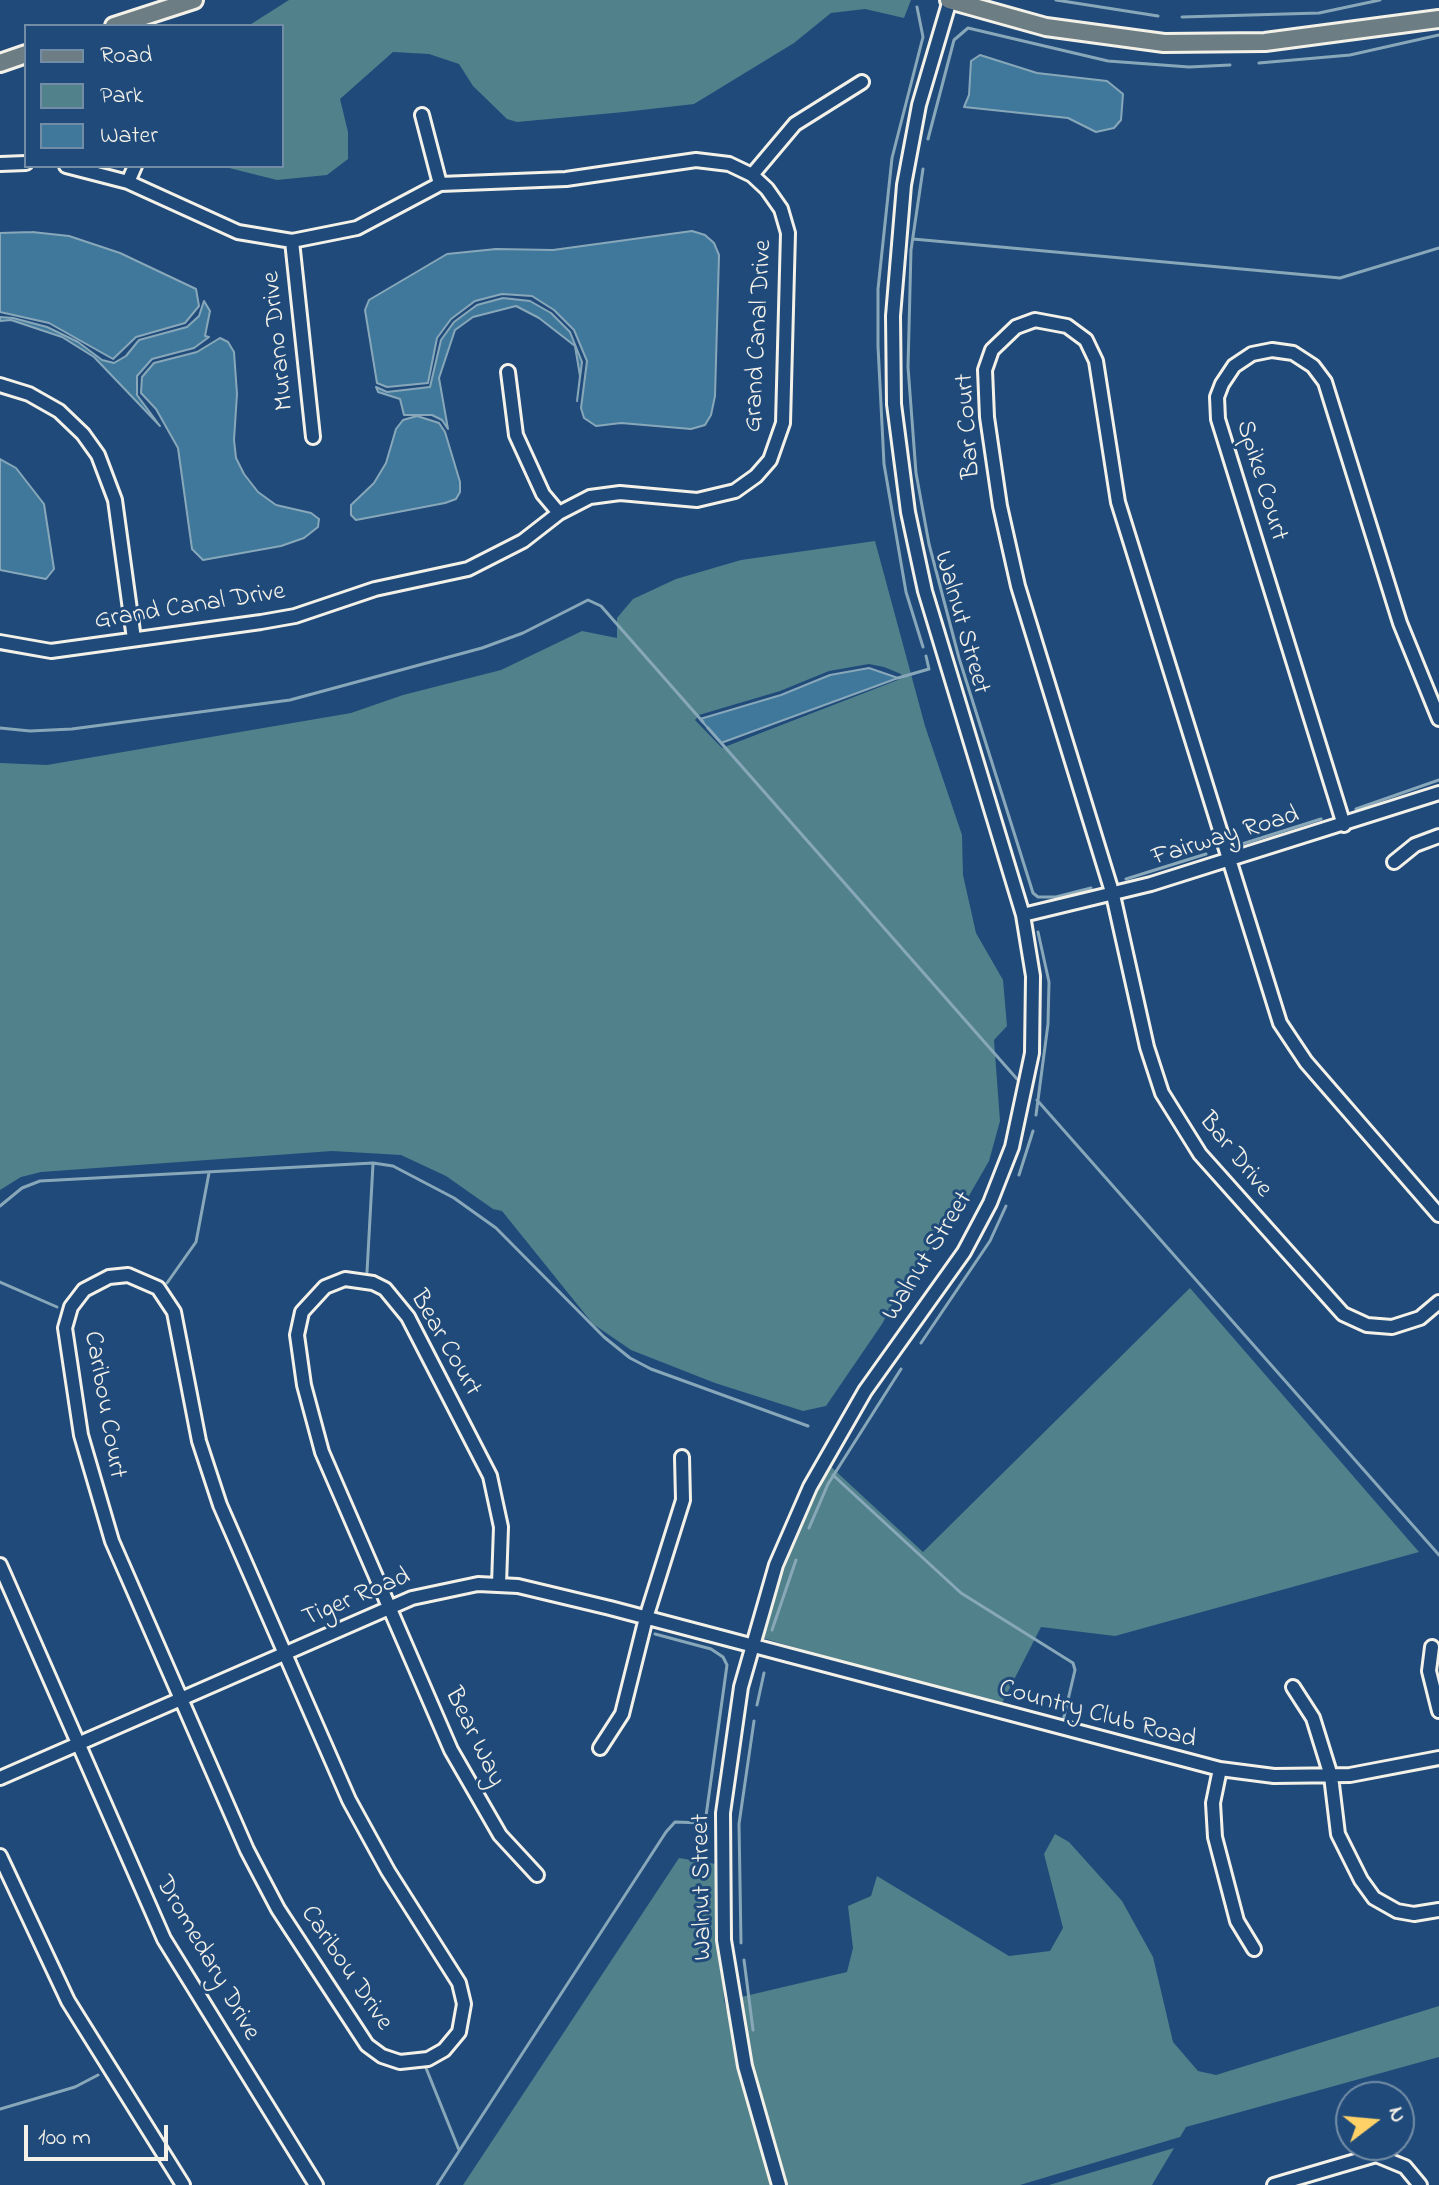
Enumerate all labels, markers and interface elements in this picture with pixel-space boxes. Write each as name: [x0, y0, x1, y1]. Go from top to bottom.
legend: [24, 24, 284, 168]
text: Road: [100, 39, 152, 74]
text: Park: [100, 79, 143, 114]
text: Water: [100, 119, 158, 154]
street label: Grand Canal Drive: [739, 239, 781, 433]
street label: Murano Drive: [257, 270, 303, 412]
street label: Bar Court: [951, 372, 989, 480]
street label: Spike Court: [1227, 417, 1293, 545]
street label: Walnut Street: [925, 548, 995, 698]
street label: Grand Canal Drive: [92, 578, 288, 638]
street label: Fairway Road: [1149, 801, 1303, 875]
street label: Bar Drive: [1190, 1107, 1278, 1205]
street label: Walnut Street: [877, 1186, 981, 1328]
street label: Bear Court: [401, 1285, 487, 1403]
street label: Caribou Court: [75, 1329, 131, 1481]
street label: Tiger Road: [298, 1562, 416, 1636]
street label: Country Club Road: [995, 1675, 1199, 1757]
street label: Bear Way: [436, 1683, 510, 1793]
street label: Walnut Street: [687, 1813, 721, 1961]
street label: Dromedary Drive: [146, 1871, 266, 2047]
street label: Caribou Drive: [292, 1901, 398, 2037]
north arrow: [1335, 2081, 1415, 2161]
text: N: [1379, 2103, 1414, 2126]
scale bar: [28, 2109, 172, 2159]
text: 100 m: [38, 2121, 91, 2156]

